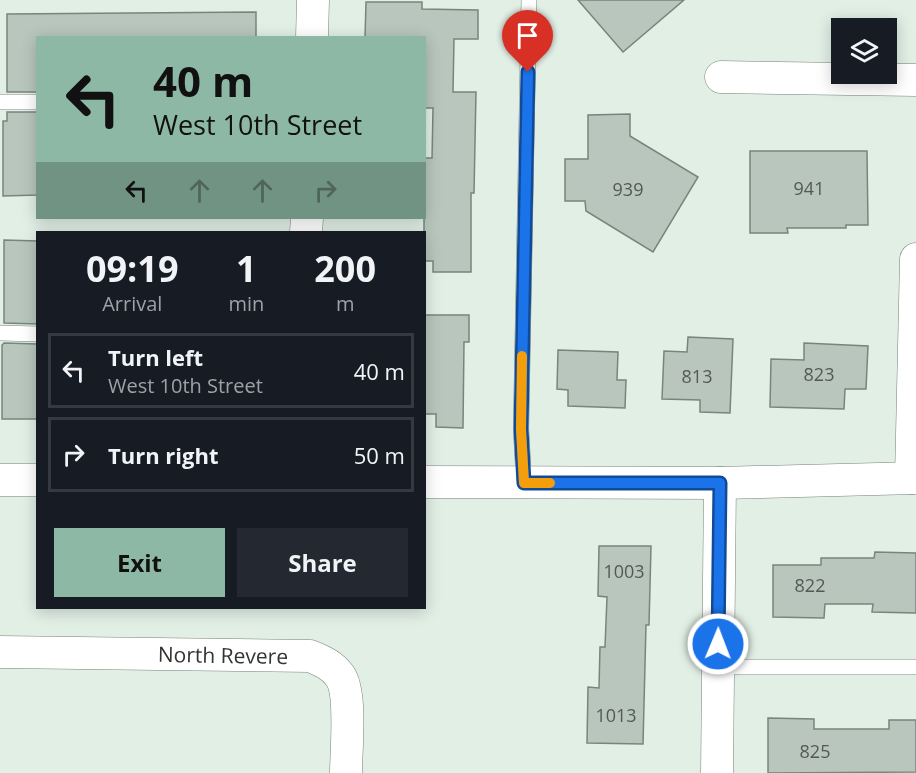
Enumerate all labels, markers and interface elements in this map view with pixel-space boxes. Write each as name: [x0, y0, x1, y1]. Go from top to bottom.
pin: [502, 10, 553, 72]
map controls: [831, 18, 897, 84]
button: layers: [831, 18, 897, 84]
icon: arrive: [511, 19, 544, 52]
text: 40 m: [153, 52, 253, 109]
icon: left: [54, 60, 132, 138]
text: West 10th Street: [153, 106, 362, 143]
icon: left: [120, 174, 153, 207]
icon: ahead: [183, 174, 216, 207]
icon: ahead: [246, 174, 279, 207]
icon: right: [309, 174, 342, 207]
house number: 941: [794, 176, 824, 200]
house number: 939: [613, 177, 643, 201]
text: 09:19: [86, 244, 179, 293]
text: 1: [236, 244, 257, 293]
text: 200: [314, 244, 376, 293]
text: Arrival: [102, 290, 162, 317]
text: min: [228, 290, 264, 317]
text: m: [336, 290, 354, 317]
text: Turn left: [108, 342, 203, 372]
icon: left: [57, 354, 90, 387]
text: 40 m: [354, 356, 405, 386]
house number: 823: [804, 362, 834, 386]
house number: 813: [682, 364, 712, 388]
text: West 10th Street: [108, 372, 263, 399]
icon: right: [57, 438, 90, 471]
text: Turn right: [108, 440, 219, 470]
text: 50 m: [354, 440, 405, 470]
button: Exit: [54, 528, 225, 597]
button: Share: [237, 528, 408, 597]
house number: 1003: [603, 559, 645, 583]
house number: 822: [795, 573, 825, 597]
position arrow: [686, 612, 750, 676]
street label: North Revere: [158, 640, 288, 670]
house number: 1013: [595, 703, 637, 727]
house number: 825: [800, 739, 830, 763]

